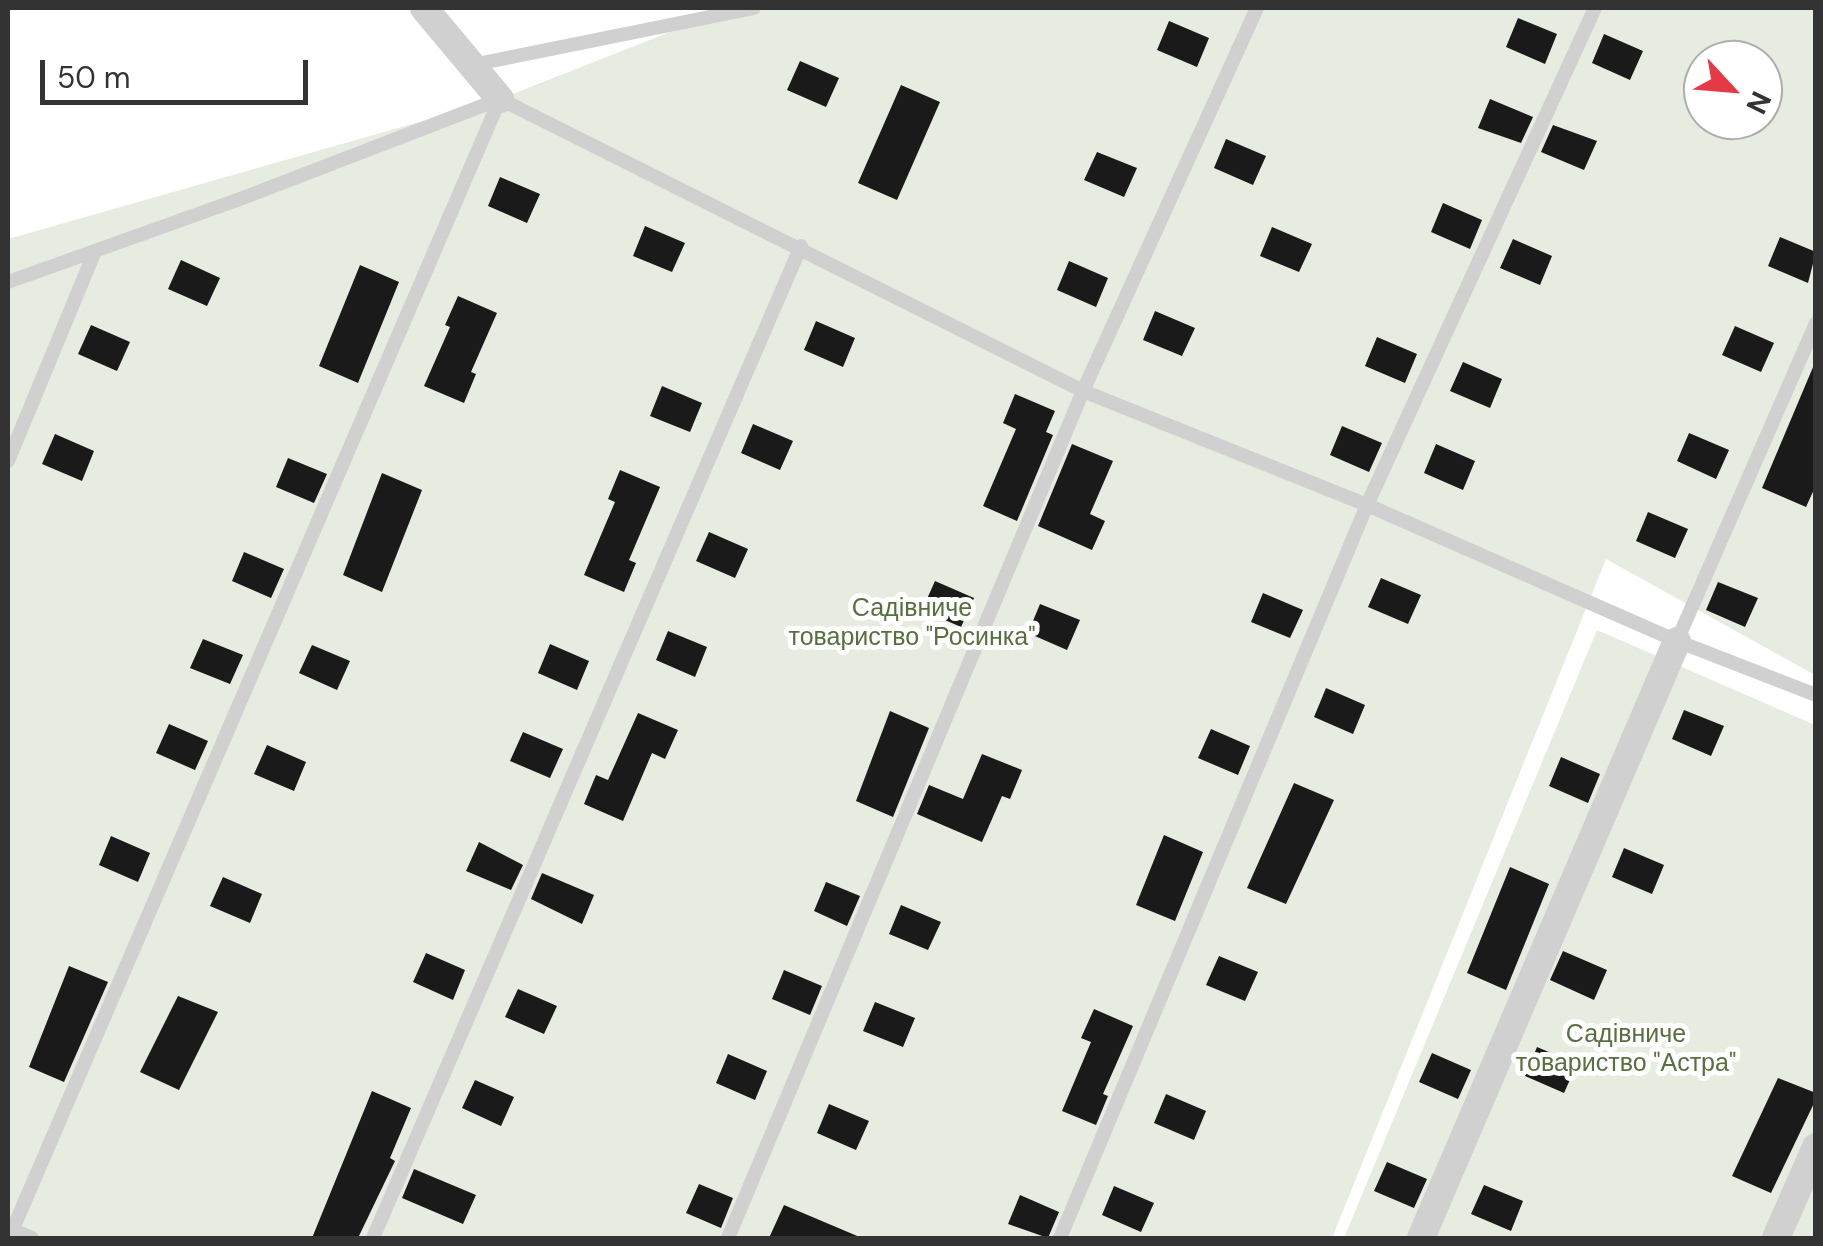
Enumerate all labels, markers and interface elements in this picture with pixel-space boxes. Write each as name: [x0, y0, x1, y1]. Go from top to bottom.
scale bar: [45, 40, 312, 102]
north arrow: [1683, 40, 1783, 140]
text: 50 m: [57, 58, 131, 97]
text: N: [1738, 85, 1780, 120]
park label: Садівниче товариство "Росинка": [788, 594, 1036, 653]
park label: Садівниче товариство "Астра": [1516, 1020, 1736, 1079]

